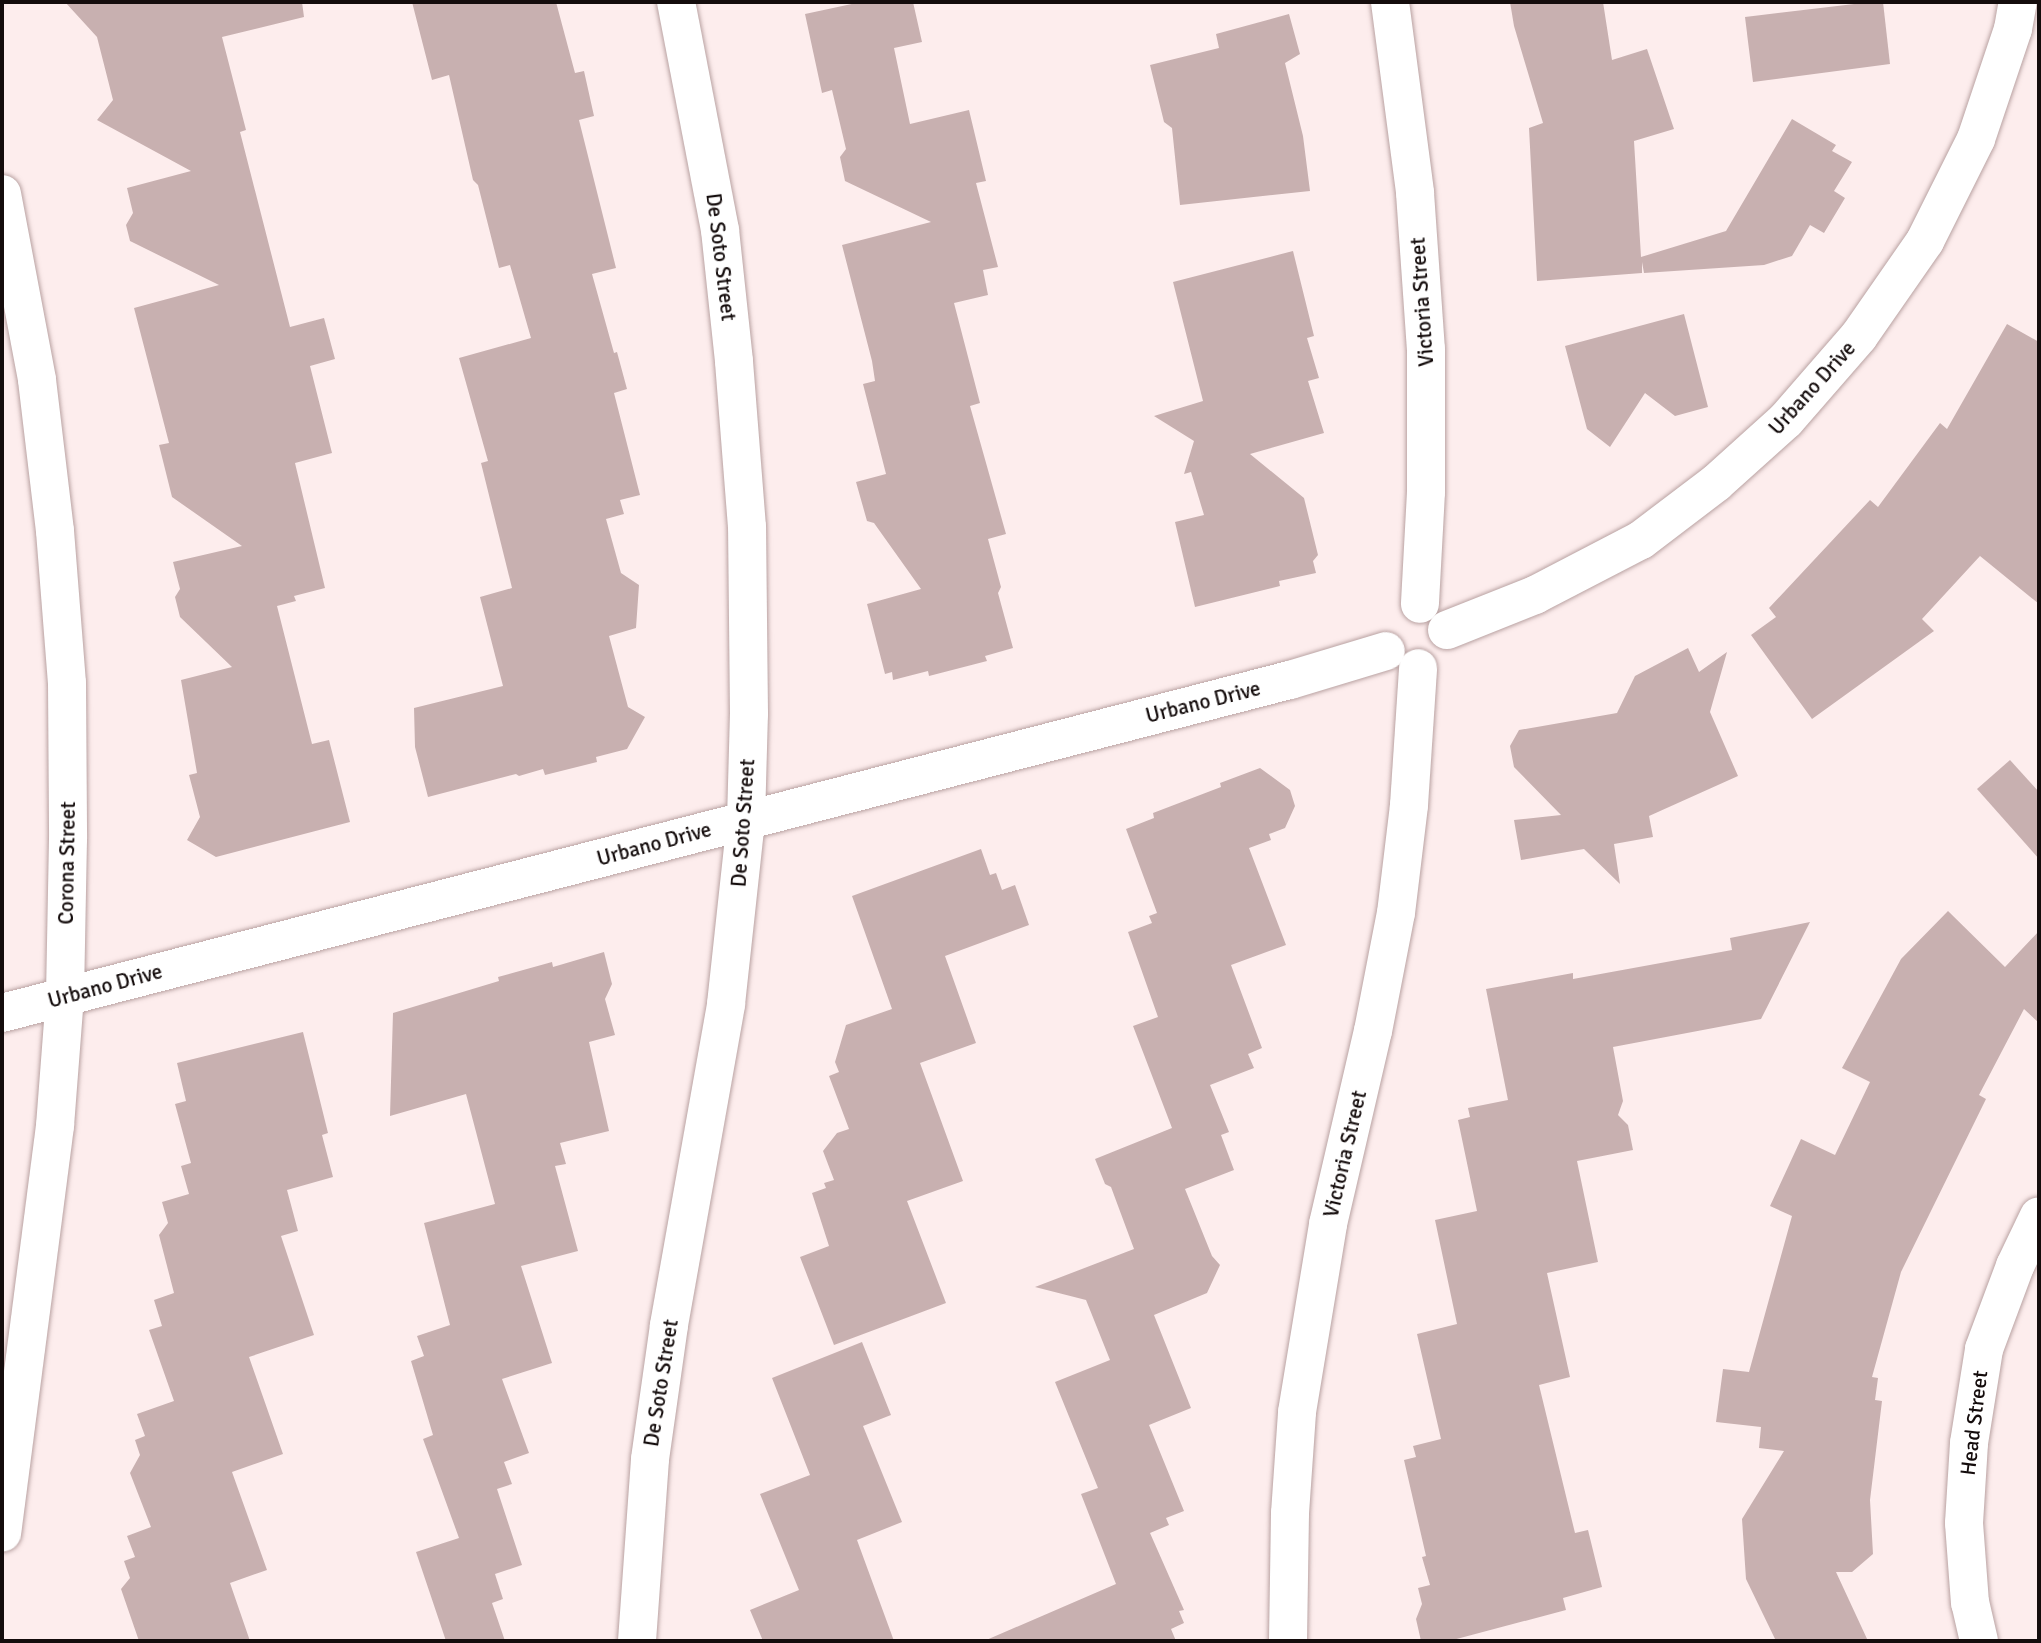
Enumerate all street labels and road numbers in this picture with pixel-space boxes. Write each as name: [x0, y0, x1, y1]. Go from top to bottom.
street label: De Soto Street: [701, 192, 741, 322]
street label: Victoria Street: [1405, 237, 1439, 367]
street label: Urbano Drive: [1763, 336, 1861, 440]
street label: Urbano Drive: [1143, 676, 1263, 728]
street label: De Soto Street: [726, 758, 760, 888]
street label: Corona Street: [53, 801, 81, 925]
street label: Urbano Drive: [594, 817, 714, 871]
street label: Urbano Drive: [45, 959, 165, 1013]
street label: Victoria Street: [1318, 1088, 1372, 1220]
street label: De Soto Street: [639, 1318, 683, 1448]
street label: Head Street: [1955, 1369, 1993, 1477]

